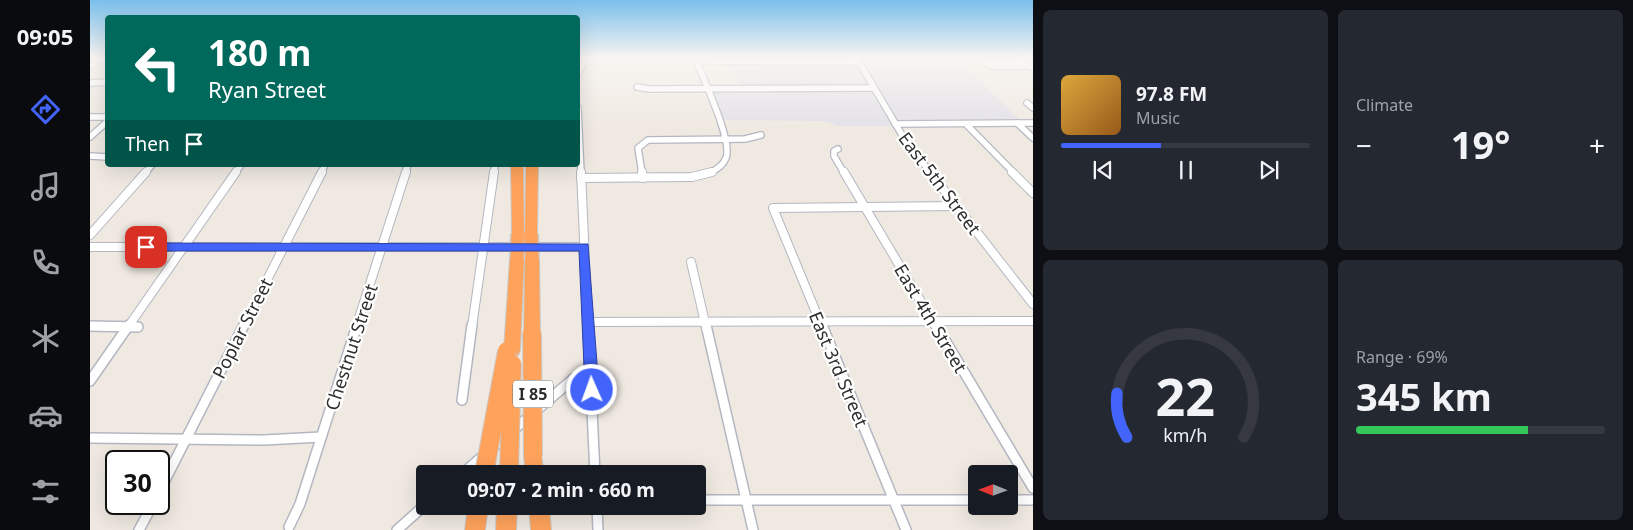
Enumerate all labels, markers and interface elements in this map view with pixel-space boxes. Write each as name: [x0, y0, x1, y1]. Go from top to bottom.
text: 09:05: [17, 21, 73, 51]
text: 180 m: [208, 29, 311, 76]
icon: left: [125, 35, 190, 100]
text: Ryan Street: [208, 74, 326, 104]
text: 97.8 FM: [1136, 81, 1207, 107]
icon: directions: [28, 92, 63, 127]
text: Climate: [1356, 94, 1413, 116]
text: Music: [1136, 107, 1180, 129]
text: 19°: [1451, 118, 1510, 170]
text: −: [1356, 126, 1372, 164]
text: +: [1589, 126, 1605, 164]
street label: East 5th Street: [893, 127, 987, 240]
icon: arrive: [180, 130, 208, 158]
text: Then: [125, 131, 170, 157]
icon: previous: [1089, 156, 1117, 184]
icon: pause: [1172, 156, 1200, 184]
icon: next: [1255, 156, 1283, 184]
icon: music: [28, 169, 63, 204]
pin: [125, 226, 167, 268]
icon: arrive: [132, 233, 160, 261]
icon: phone: [28, 245, 63, 280]
street label: East 4th Street: [889, 259, 973, 377]
street label: Poplar Street: [206, 273, 278, 382]
street label: Chestnut Street: [319, 280, 383, 413]
street label: East 3rd Street: [804, 308, 874, 431]
icon: climate: [28, 321, 63, 356]
text: Range · 69%: [1356, 346, 1448, 368]
text: 22: [1156, 360, 1215, 431]
position arrow: [565, 363, 617, 415]
text: 345 km: [1356, 370, 1492, 422]
road number: I 85: [513, 380, 553, 408]
icon: car: [28, 398, 63, 433]
text: km/h: [1164, 423, 1207, 447]
speed limit sign: 30: [105, 450, 170, 515]
north arrow: [968, 465, 1018, 515]
map controls: [968, 465, 1018, 515]
icon: filters: [28, 474, 63, 509]
text: 09:07 · 2 min · 660 m: [467, 477, 655, 503]

